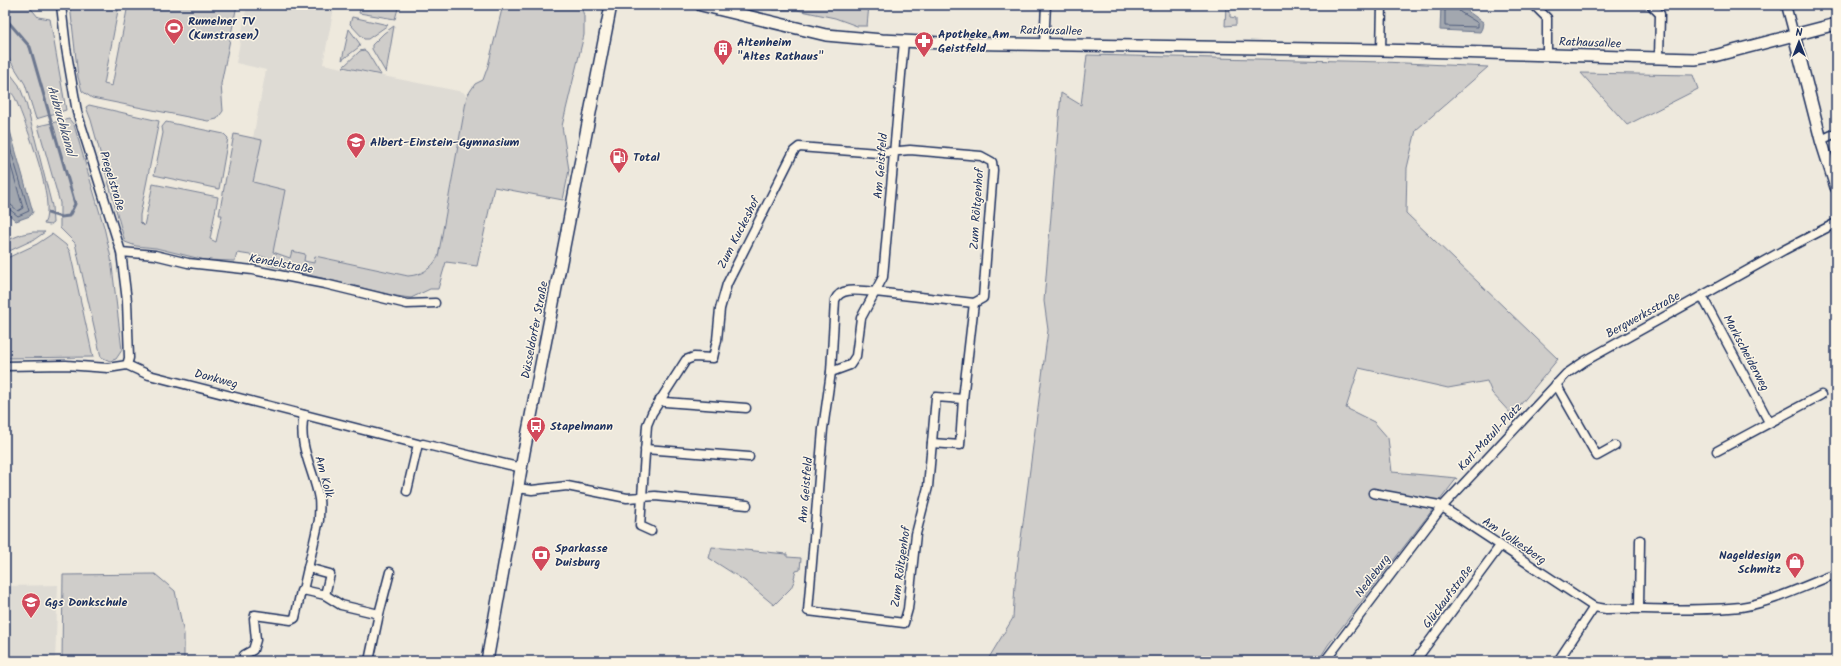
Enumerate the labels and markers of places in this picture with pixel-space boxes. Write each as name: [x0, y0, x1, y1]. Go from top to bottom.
place label: Rumelner TV (Kunstrasen): [188, 12, 259, 45]
sports icon: Rumelner TV (Kunstrasen): [163, 17, 185, 45]
place label: Apotheke Am Geistfeld: [938, 25, 1009, 58]
pharmacy icon: Apotheke Am Geistfeld: [913, 30, 935, 58]
place label: Altenheim "Altes Rathaus": [737, 33, 824, 66]
building icon: Altenheim "Altes Rathaus": [712, 38, 734, 66]
school or university icon: Albert-Einstein-Gymnasium: [345, 131, 367, 159]
place label: Albert-Einstein-Gymnasium: [370, 133, 519, 152]
fuel station icon: Total: [608, 146, 630, 174]
place label: Total: [633, 148, 661, 167]
bus stop icon: Stapelmann: [525, 415, 547, 443]
place label: Stapelmann: [550, 417, 613, 436]
place label: Sparkasse Duisburg: [555, 539, 608, 572]
bank icon: Sparkasse Duisburg: [530, 544, 552, 572]
place label: Nageldesign Schmitz: [1719, 546, 1781, 579]
shop icon: Nageldesign Schmitz: [1784, 551, 1806, 579]
school or university icon: Ggs Donkschule: [20, 591, 42, 619]
place label: Ggs Donkschule: [45, 593, 127, 612]

